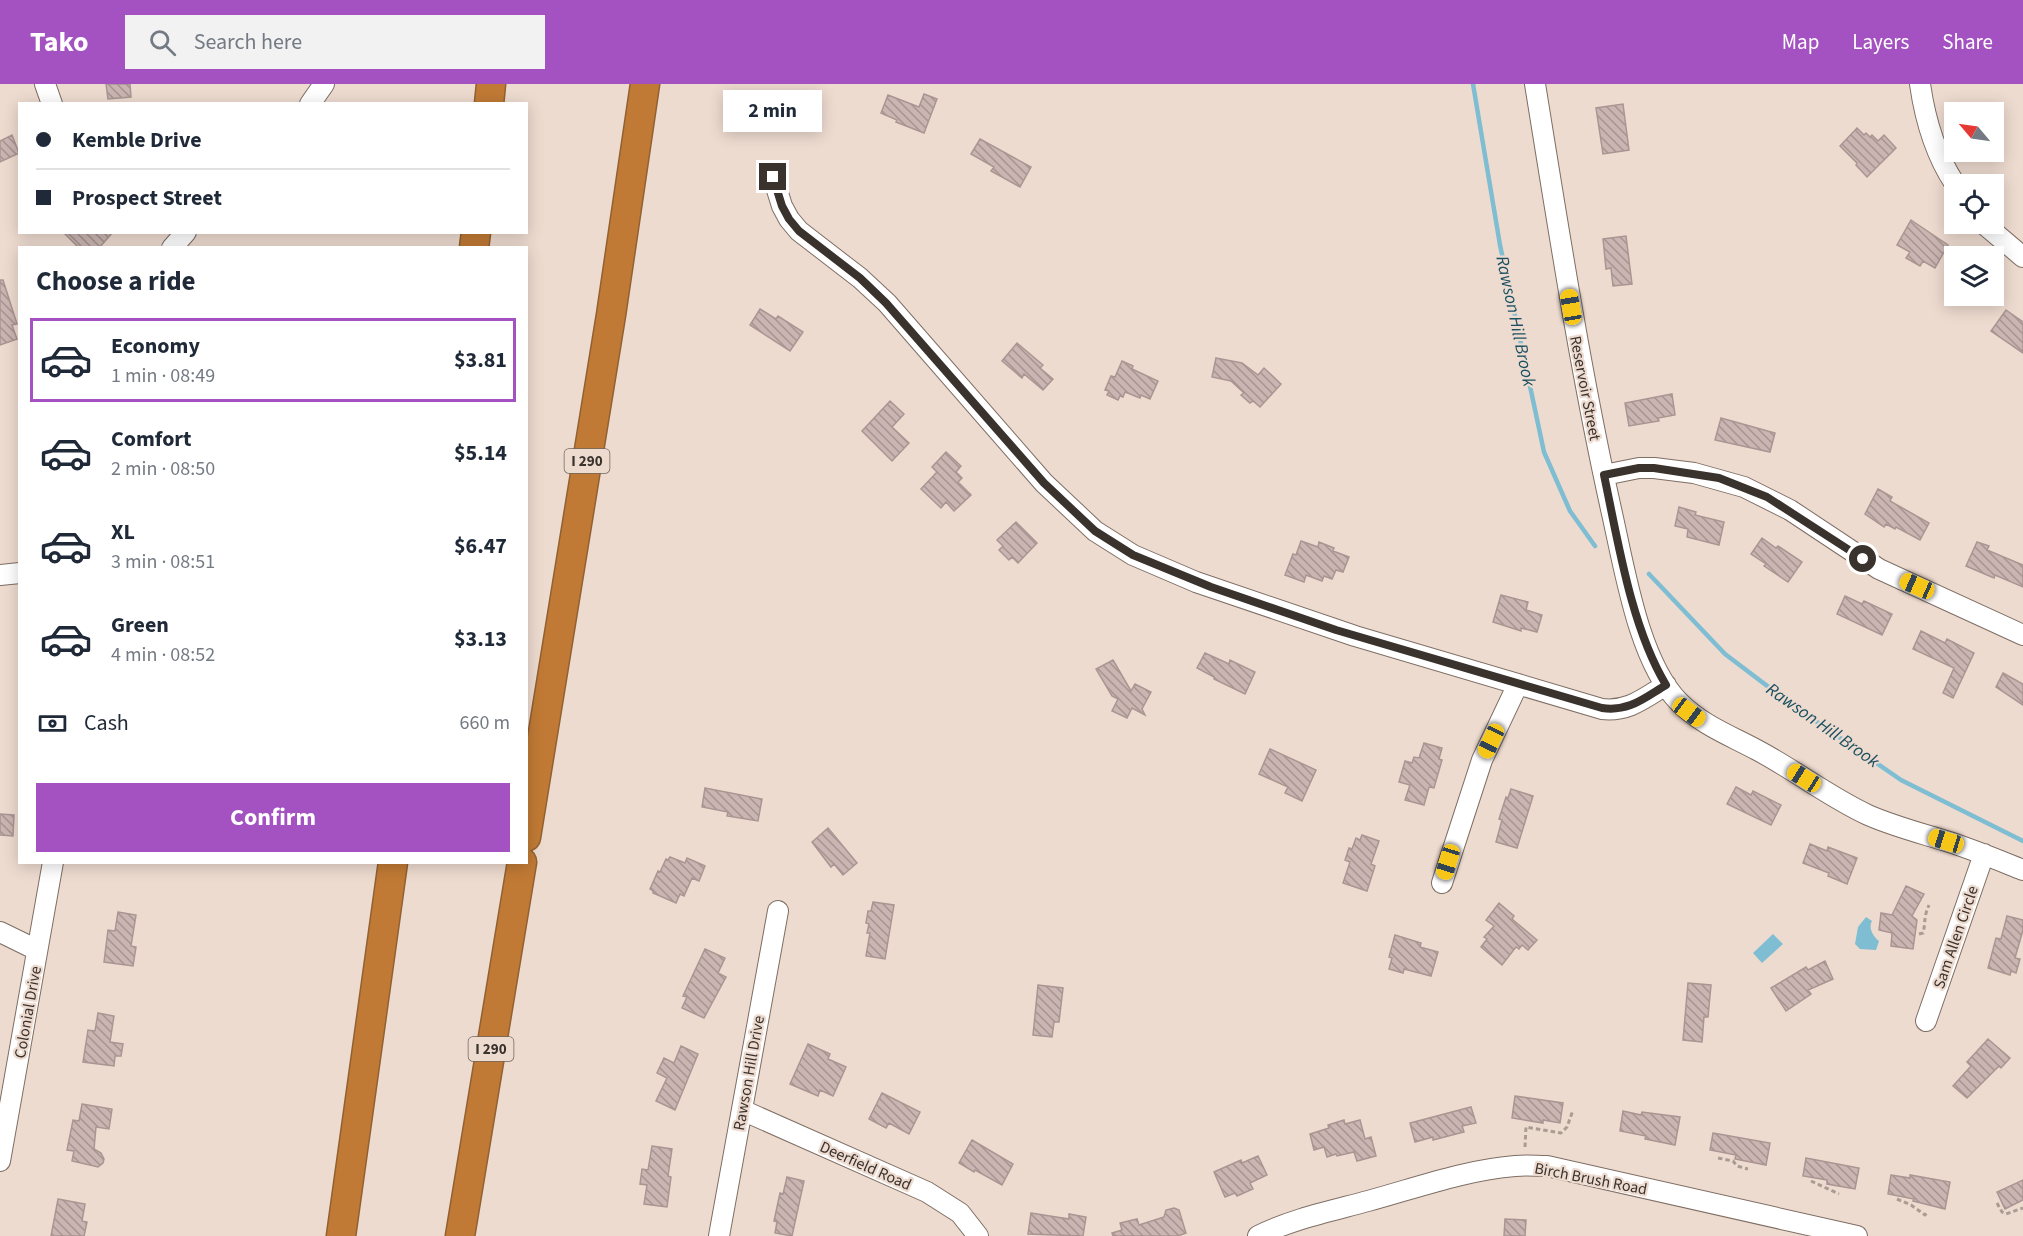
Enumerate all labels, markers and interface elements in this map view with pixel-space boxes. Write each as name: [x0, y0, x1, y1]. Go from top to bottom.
search box: [125, 15, 545, 69]
text: Tako: [30, 22, 89, 62]
icon: search: [146, 26, 179, 59]
text: Search here: [194, 26, 302, 58]
text: Map: [1782, 27, 1819, 57]
text: Layers: [1852, 27, 1909, 57]
text: Share: [1942, 27, 1993, 57]
callout: 2 min: [724, 90, 822, 132]
text: 2 min: [748, 97, 797, 125]
north arrow: [1944, 102, 2004, 162]
map controls: [1944, 102, 2004, 306]
text: Kemble Drive: [72, 124, 202, 156]
route end: [759, 163, 786, 190]
button: locate: [1944, 174, 2004, 234]
text: Prospect Street: [72, 182, 222, 214]
button: layers: [1944, 246, 2004, 306]
water label: Rawson Hill Brook: [1489, 253, 1542, 389]
text: Choose a ride: [36, 262, 196, 301]
car: [1559, 288, 1583, 326]
text: Economy: [111, 330, 200, 362]
icon: car: [39, 333, 93, 387]
street label: Reservoir Street: [1564, 334, 1606, 443]
text: $3.81: [454, 344, 507, 376]
text: 1 min · 08:49: [111, 362, 215, 390]
text: Comfort: [111, 423, 192, 455]
icon: car: [39, 426, 93, 480]
text: $5.14: [454, 437, 507, 469]
road number: I 290: [564, 449, 610, 473]
text: 2 min · 08:50: [111, 455, 215, 483]
text: XL: [111, 516, 135, 548]
icon: car: [39, 519, 93, 573]
text: $6.47: [454, 530, 507, 562]
route start: [1849, 545, 1876, 572]
text: 3 min · 08:51: [111, 548, 215, 576]
car: [1897, 570, 1937, 602]
text: Green: [111, 609, 169, 641]
icon: car: [39, 612, 93, 666]
text: $3.13: [454, 623, 507, 655]
text: 4 min · 08:52: [111, 641, 215, 669]
water label: Rawson Hill Brook: [1761, 677, 1885, 774]
car: [1669, 694, 1709, 730]
icon: cash: [36, 707, 69, 740]
text: Cash: [84, 707, 129, 739]
text: 660 m: [460, 709, 510, 737]
car: [1475, 721, 1507, 761]
car: [1784, 761, 1824, 795]
button: Confirm: [36, 783, 510, 852]
car: [1926, 827, 1966, 855]
car: [1434, 842, 1462, 882]
street label: Sam Allen Circle: [1928, 883, 1984, 992]
street label: Colonial Drive: [9, 964, 47, 1060]
street label: Rawson Hill Drive: [728, 1014, 770, 1132]
road number: I 290: [468, 1037, 514, 1061]
street label: Deerfield Road: [816, 1136, 915, 1196]
street label: Birch Brush Road: [1532, 1157, 1649, 1201]

